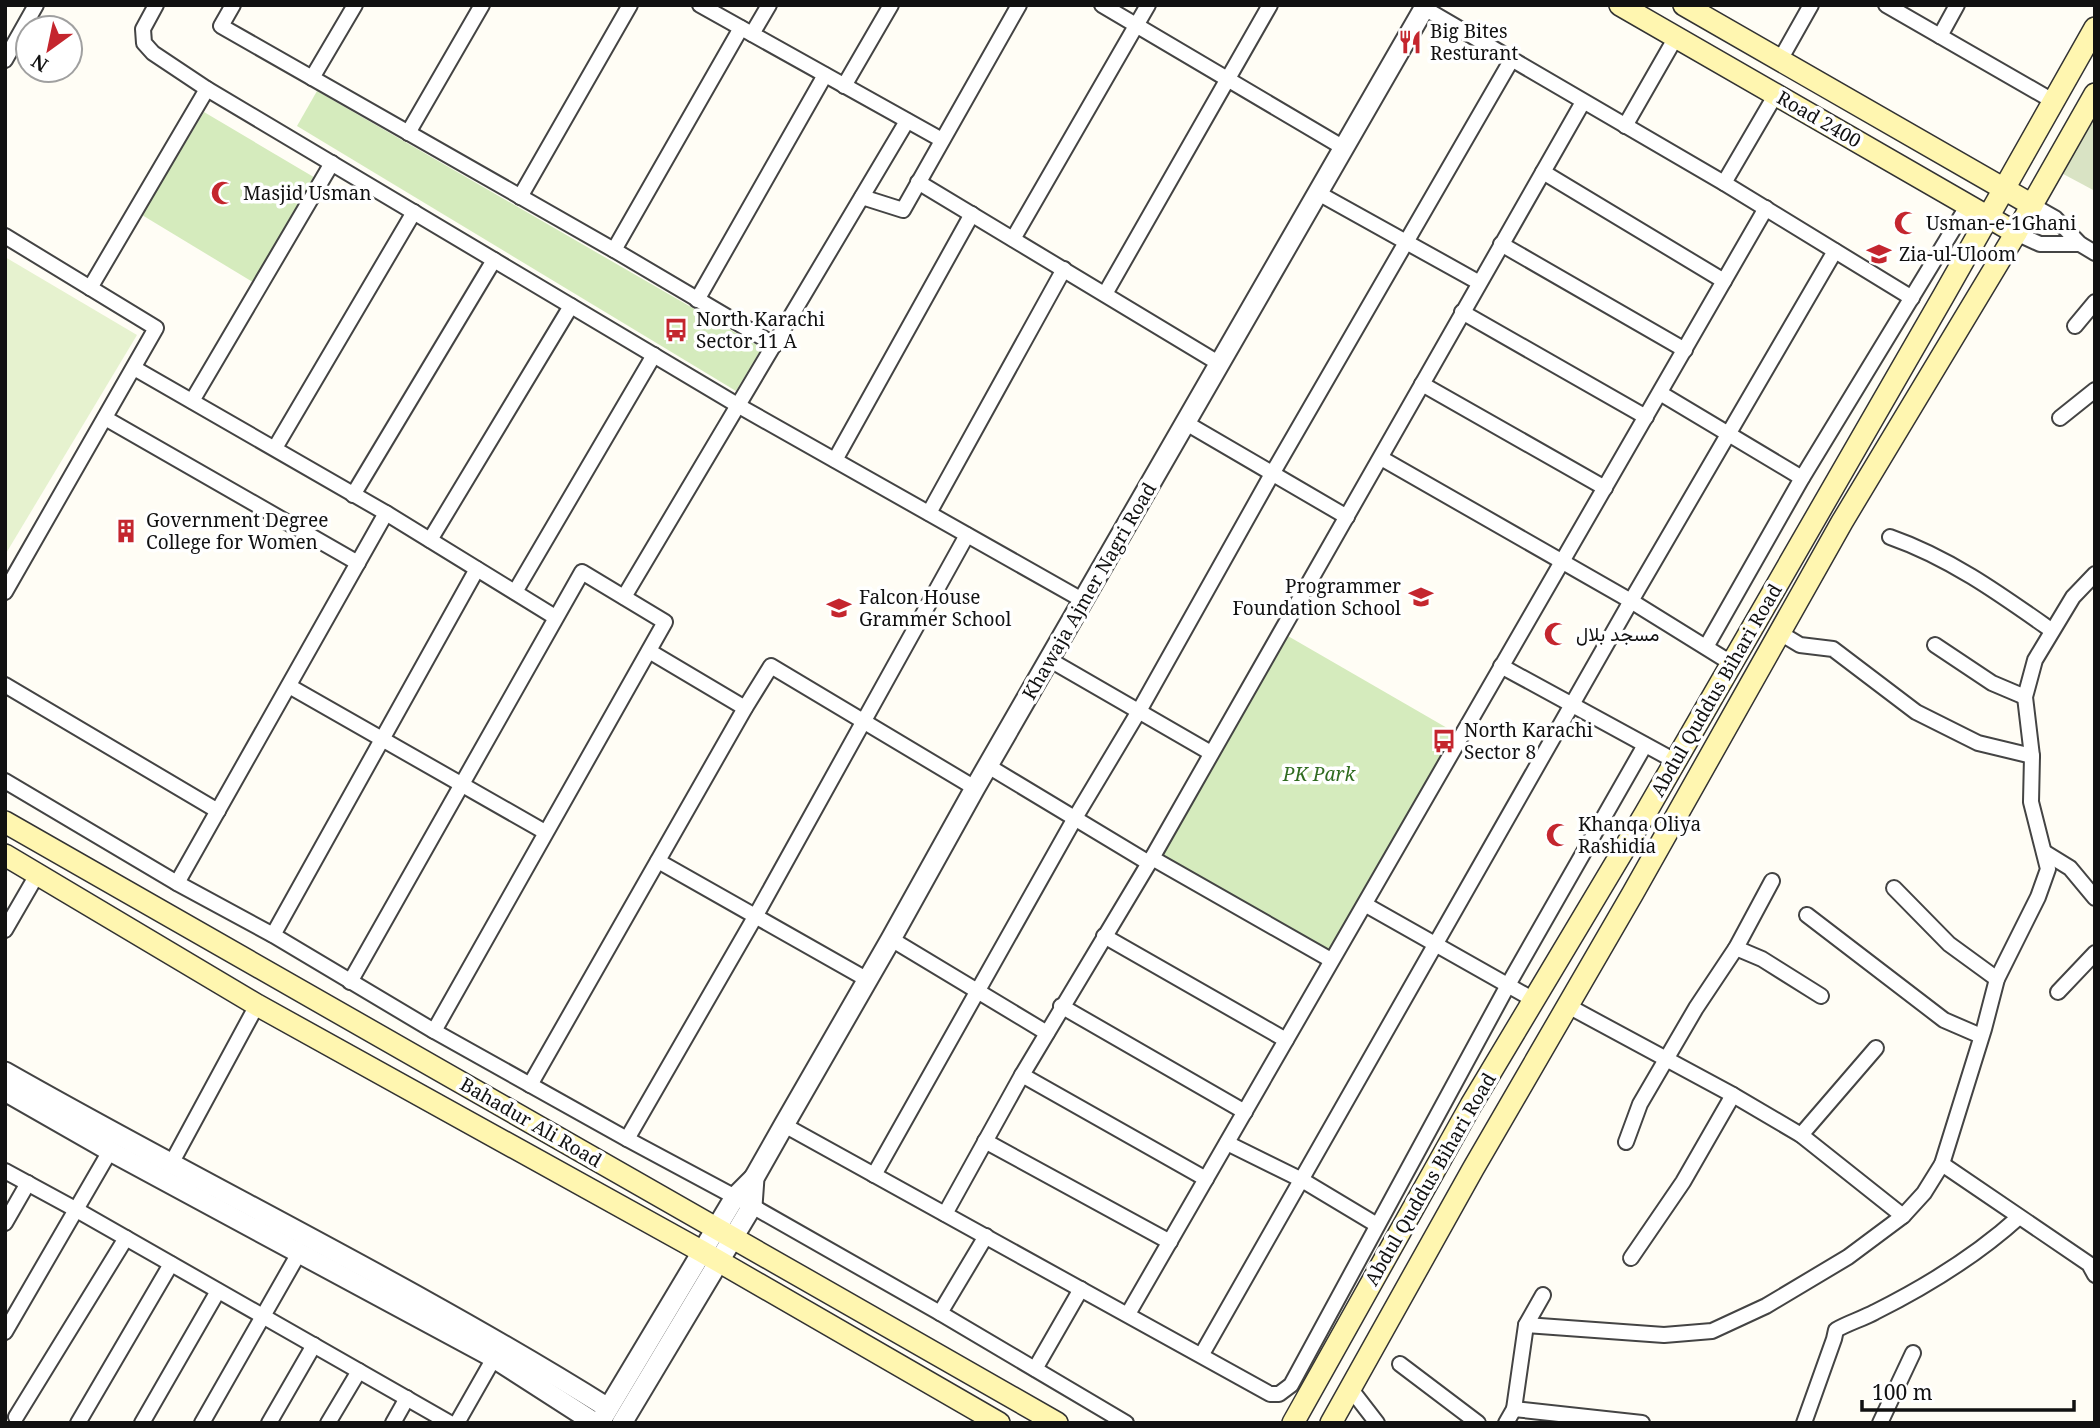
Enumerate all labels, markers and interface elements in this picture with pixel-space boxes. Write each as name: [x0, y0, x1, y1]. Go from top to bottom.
north arrow: [14, 14, 84, 84]
place label: Big Bites Resturant: [1430, 18, 1518, 66]
restaurant icon: Big Bites Resturant: [1396, 28, 1424, 56]
text: N: [26, 48, 53, 78]
street label: Road 2400: [1772, 84, 1866, 154]
mosque icon: Masjid Usman: [209, 179, 237, 207]
place label: Masjid Usman: [243, 180, 372, 206]
mosque icon: Usman-e-1Ghani: [1892, 209, 1920, 237]
place label: Usman-e-1Ghani: [1926, 210, 2076, 236]
school or university icon: Zia-ul-Uloom: [1865, 240, 1893, 268]
place label: Zia-ul-Uloom: [1899, 241, 2016, 267]
place label: North Karachi Sector 11 A: [696, 306, 825, 354]
bus stop icon: North Karachi Sector 11 A: [662, 316, 690, 344]
street label: Khawaja Ajmer Nagri Road: [1016, 477, 1162, 704]
place label: Government Degree College for Women: [146, 507, 328, 555]
building icon: Government Degree College for Women: [112, 517, 140, 545]
place label: Programmer Foundation School: [1232, 573, 1401, 621]
street label: Abdul Quddus Bihari Road: [1644, 579, 1788, 801]
school or university icon: Programmer Foundation School: [1407, 583, 1435, 611]
place label: Falcon House Grammer School: [859, 584, 1011, 632]
school or university icon: Falcon House Grammer School: [825, 594, 853, 622]
mosque icon: مسجد بلال: [1542, 620, 1570, 648]
place label: مسجد بلال: [1576, 621, 1659, 647]
place label: North Karachi Sector 8: [1464, 717, 1593, 765]
bus stop icon: North Karachi Sector 8: [1430, 727, 1458, 755]
park label: PK Park: [1282, 761, 1356, 787]
place label: Khanqa Oliya Rashidia: [1578, 811, 1701, 859]
mosque icon: Khanqa Oliya Rashidia: [1544, 821, 1572, 849]
street label: Abdul Quddus Bihari Road: [1358, 1068, 1502, 1290]
street label: Bahadur Ali Road: [455, 1071, 607, 1173]
scale bar: [1862, 1368, 2074, 1412]
text: 100 m: [1872, 1378, 1933, 1406]

